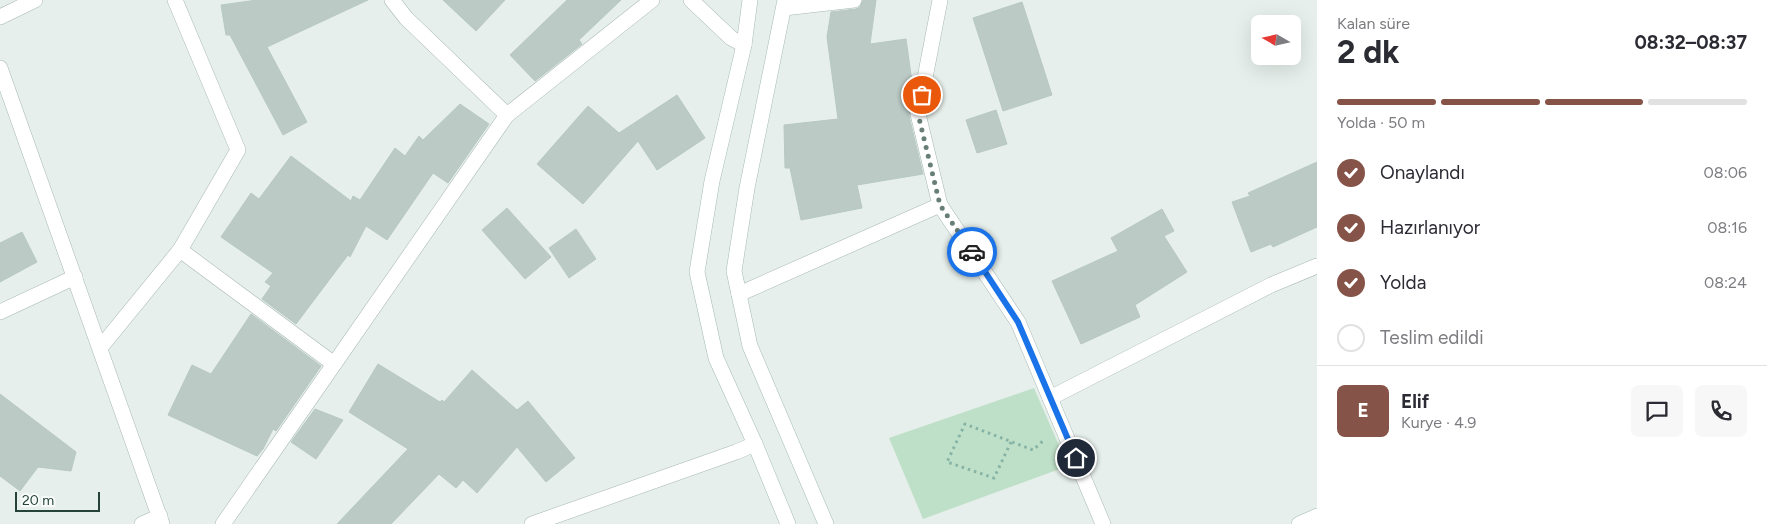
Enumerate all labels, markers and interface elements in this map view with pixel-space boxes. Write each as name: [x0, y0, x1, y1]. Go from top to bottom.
text: Kalan süre: [1337, 14, 1410, 33]
north arrow: [1251, 15, 1301, 65]
map controls: [1251, 15, 1301, 65]
text: 08:32–08:37: [1635, 31, 1747, 54]
text: 2 dk: [1337, 33, 1399, 71]
pin: [901, 74, 943, 116]
icon: bag: [908, 81, 936, 109]
text: Yolda · 50 m: [1337, 113, 1425, 132]
icon: check: [1337, 159, 1365, 187]
text: Onaylandı: [1380, 161, 1465, 184]
text: 08:06: [1704, 163, 1747, 182]
icon: check: [1337, 214, 1365, 242]
text: Hazırlanıyor: [1380, 216, 1480, 239]
text: 08:16: [1707, 218, 1747, 237]
courier: [947, 227, 997, 277]
icon: car: [958, 238, 986, 266]
icon: check: [1337, 269, 1365, 297]
text: Yolda: [1380, 271, 1426, 294]
text: 08:24: [1704, 273, 1747, 292]
text: Teslim edildi: [1380, 326, 1484, 349]
button: chat: [1631, 385, 1683, 437]
button: phone: [1695, 385, 1747, 437]
text: Elif: [1401, 390, 1429, 413]
text: E: [1357, 399, 1369, 422]
text: Kurye · 4.9: [1401, 413, 1476, 432]
pin: [1055, 437, 1097, 479]
icon: home: [1062, 444, 1090, 472]
scale bar: [15, 489, 100, 512]
text: 20 m: [22, 492, 54, 509]

